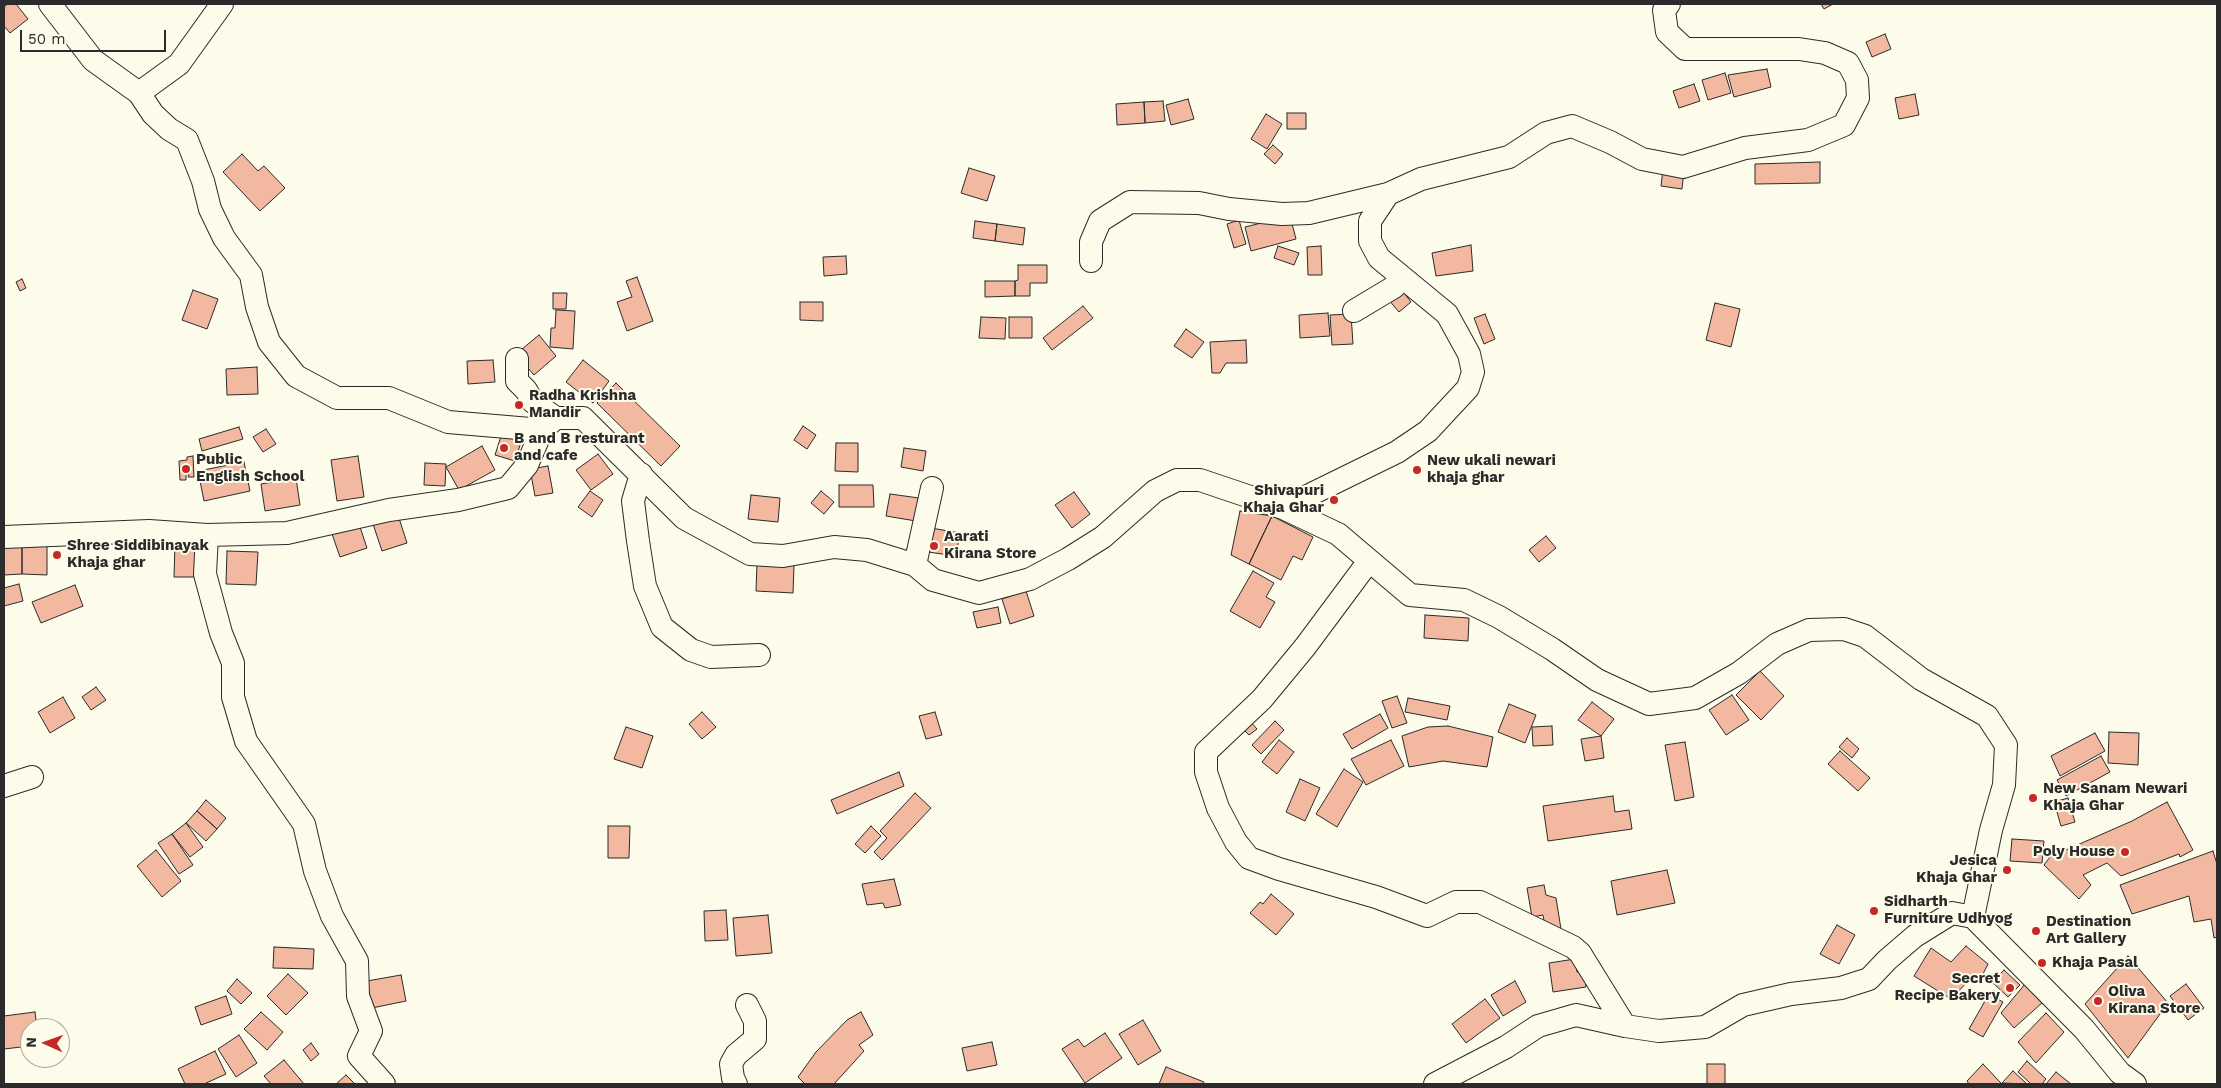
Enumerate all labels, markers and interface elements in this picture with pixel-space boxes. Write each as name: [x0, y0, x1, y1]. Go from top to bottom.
scale bar: [22, 20, 169, 52]
text: 50 m: [28, 30, 65, 48]
place label: Radha Krishna Mandir: [529, 387, 636, 422]
marker: Radha Krishna Mandir: [513, 399, 525, 411]
place label: B and B resturant and cafe: [514, 430, 645, 465]
marker: B and B resturant and cafe: [498, 442, 510, 454]
place label: Public English School: [196, 451, 304, 486]
place label: New ukali newari khaja ghar: [1427, 452, 1556, 487]
marker: Public English School: [180, 463, 192, 475]
marker: New ukali newari khaja ghar: [1411, 464, 1423, 476]
place label: Shivapuri Khaja Ghar: [1243, 482, 1324, 517]
marker: Shivapuri Khaja Ghar: [1328, 494, 1340, 506]
place label: Aarati Kirana Store: [944, 528, 1036, 563]
place label: Shree Siddibinayak Khaja ghar: [67, 537, 209, 572]
marker: Aarati Kirana Store: [928, 540, 940, 552]
marker: Shree Siddibinayak Khaja ghar: [51, 549, 63, 561]
place label: New Sanam Newari Khaja Ghar: [2043, 780, 2187, 815]
marker: New Sanam Newari Khaja Ghar: [2027, 792, 2039, 804]
place label: Poly House: [2033, 843, 2115, 861]
marker: Poly House: [2119, 846, 2131, 858]
place label: Jesica Khaja Ghar: [1916, 852, 1997, 887]
marker: Jesica Khaja Ghar: [2001, 864, 2013, 876]
place label: Sidharth Furniture Udhyog: [1884, 893, 2012, 928]
marker: Sidharth Furniture Udhyog: [1868, 905, 1880, 917]
place label: Destination Art Gallery: [2046, 913, 2131, 948]
marker: Destination Art Gallery: [2030, 925, 2042, 937]
place label: Khaja Pasal: [2052, 954, 2138, 972]
marker: Khaja Pasal: [2036, 957, 2048, 969]
place label: Secret Recipe Bakery: [1894, 970, 2000, 1005]
marker: Secret Recipe Bakery: [2004, 982, 2016, 994]
place label: Oliva Kirana Store: [2108, 983, 2200, 1018]
marker: Oliva Kirana Store: [2092, 995, 2104, 1007]
north arrow: [20, 1018, 70, 1068]
text: N: [23, 1037, 39, 1048]

